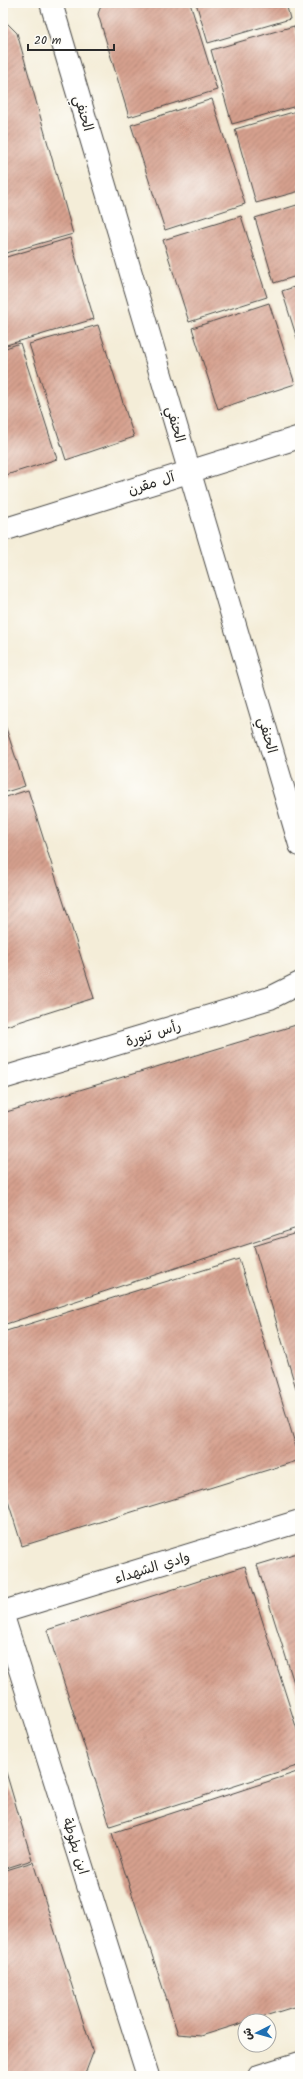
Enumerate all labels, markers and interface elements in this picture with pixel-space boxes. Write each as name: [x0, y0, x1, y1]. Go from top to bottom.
scale bar: [28, 26, 114, 52]
text: 20 m: [34, 31, 62, 50]
street label: الحنفي: [66, 93, 99, 134]
street label: الحنفي: [158, 404, 191, 445]
street label: آل مقرن: [125, 466, 178, 501]
street label: الحنفي: [250, 715, 283, 756]
street label: رأس تنورة: [123, 1015, 184, 1053]
street label: وادي الشهداء: [112, 1546, 193, 1590]
street label: ابن بطوطة: [56, 1815, 94, 1877]
north arrow: [237, 2013, 277, 2053]
text: ش: [238, 2027, 258, 2041]

